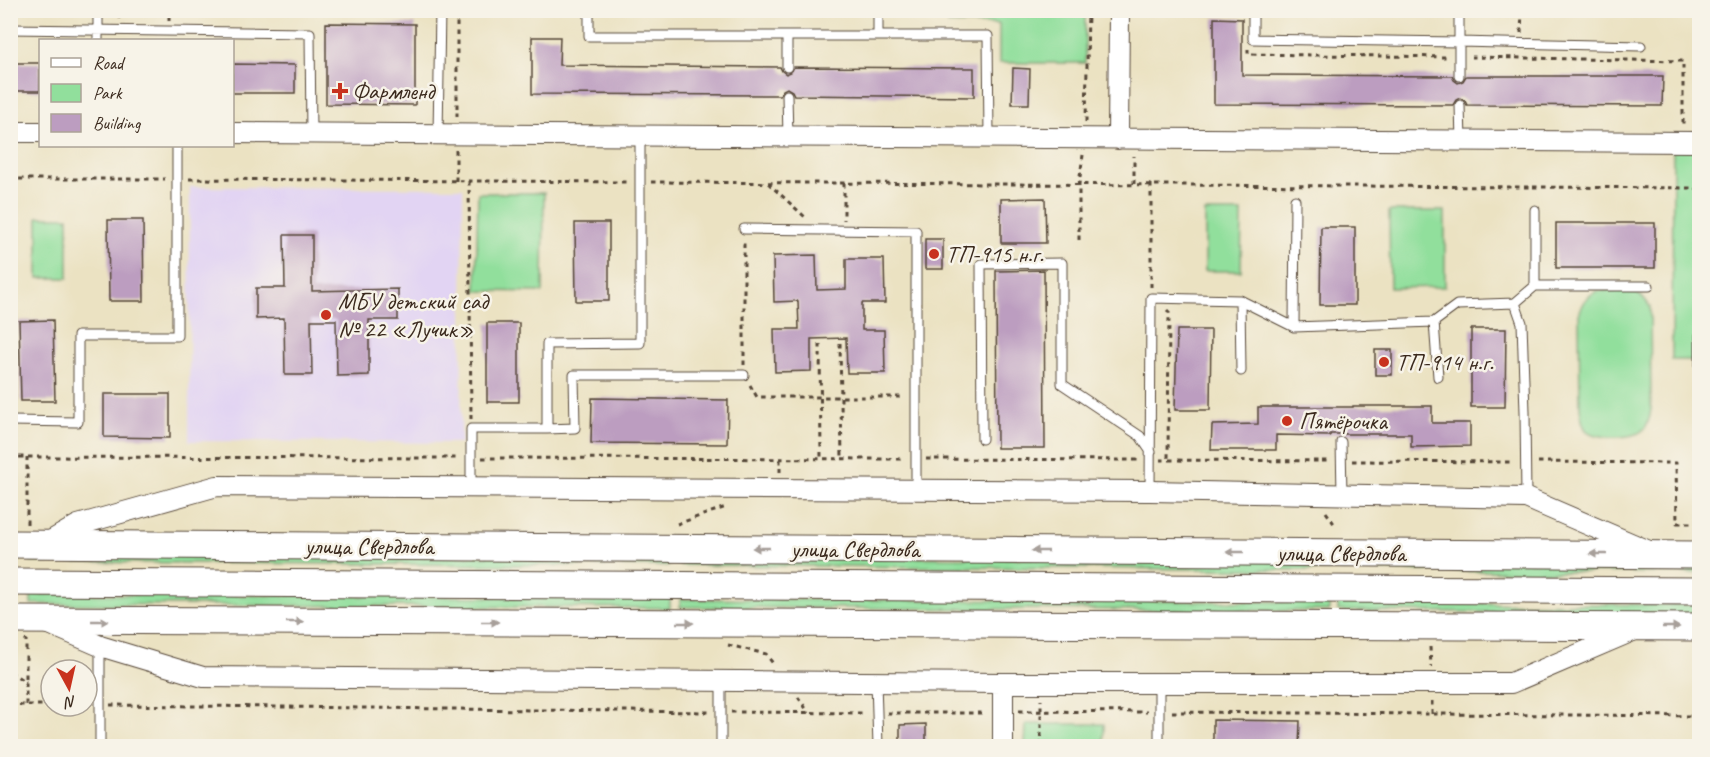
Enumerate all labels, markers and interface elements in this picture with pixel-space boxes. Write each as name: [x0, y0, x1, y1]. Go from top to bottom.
legend: [39, 39, 234, 147]
text: Road: [93, 52, 126, 74]
place label: Фармленд: [352, 76, 437, 106]
text: Park: [93, 82, 123, 104]
marker: Фармленд: [333, 84, 347, 98]
text: Building: [93, 112, 142, 134]
place label: ТП-915 н.г.: [946, 239, 1044, 269]
marker: ТП-915 н.г.: [927, 247, 941, 261]
place label: МБУ детский сад № 22 «Лучик»: [338, 286, 490, 344]
marker: МБУ детский сад № 22 «Лучик»: [319, 308, 333, 322]
place label: ТП-914 н.г.: [1396, 347, 1494, 377]
marker: ТП-914 н.г.: [1377, 355, 1391, 369]
place label: Пятёрочка: [1299, 406, 1388, 436]
marker: Пятёрочка: [1280, 414, 1294, 428]
street label: улица Свердлова: [303, 531, 435, 561]
street label: улица Свердлова: [789, 534, 921, 564]
street label: улица Свердлова: [1275, 538, 1407, 568]
one-way arrow: [752, 543, 771, 553]
one-way arrow: [1031, 546, 1050, 555]
one-way arrow: [1226, 547, 1245, 557]
one-way arrow: [1589, 549, 1608, 559]
one-way arrow: [91, 616, 110, 626]
one-way arrow: [286, 617, 305, 627]
one-way arrow: [481, 617, 500, 627]
one-way arrow: [676, 618, 695, 628]
one-way arrow: [1661, 622, 1680, 632]
north arrow: [39, 658, 99, 718]
text: N: [62, 691, 77, 713]

